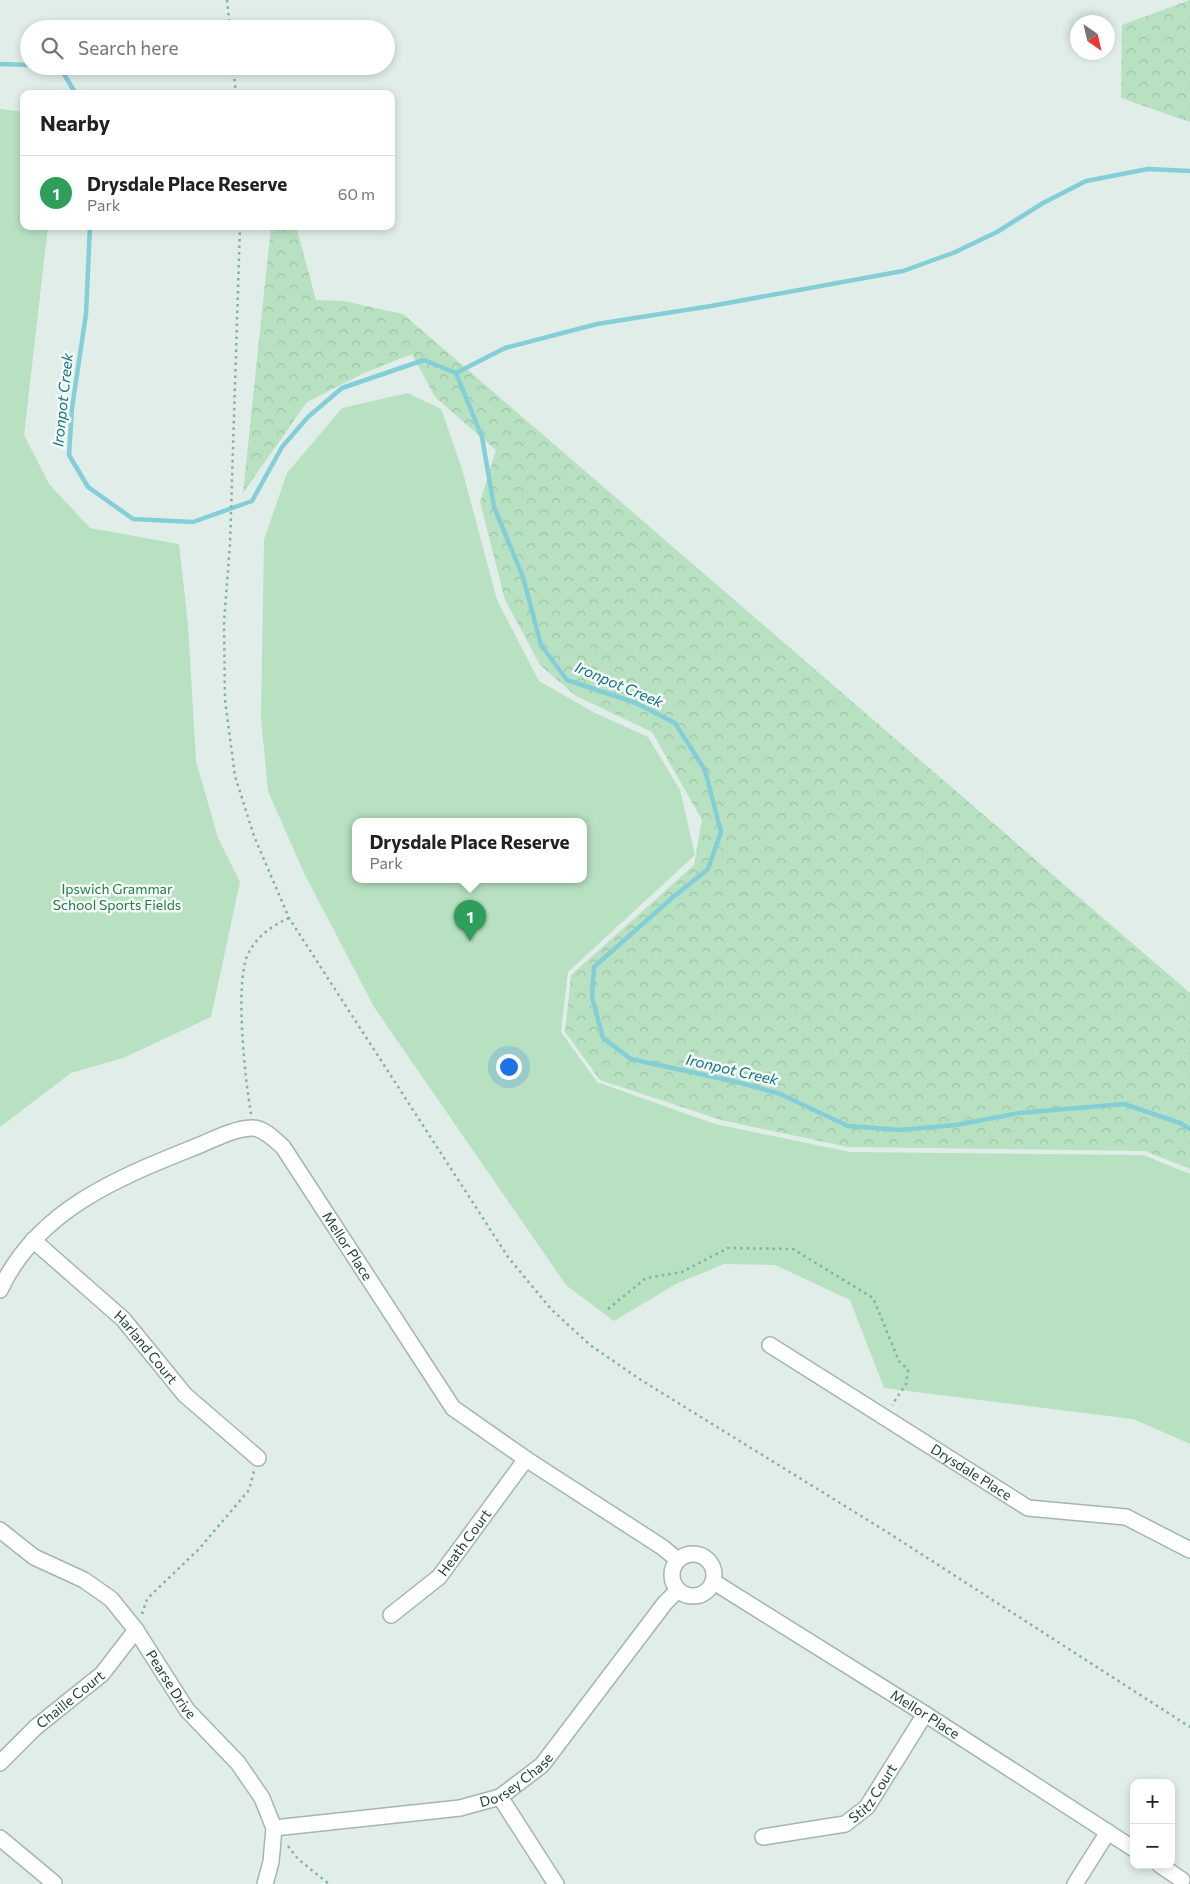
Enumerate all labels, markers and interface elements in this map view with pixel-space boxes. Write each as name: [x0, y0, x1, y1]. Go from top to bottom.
north arrow: [1070, 15, 1115, 60]
search box: [20, 20, 395, 75]
icon: search: [38, 34, 66, 62]
text: Search here: [78, 36, 178, 59]
text: Nearby: [40, 110, 110, 135]
text: Drysdale Place Reserve: [87, 172, 287, 195]
text: 1: [52, 184, 60, 203]
text: 60 m: [338, 184, 375, 203]
text: Park: [87, 195, 120, 214]
water label: Ironpot Creek: [48, 351, 76, 448]
water label: Ironpot Creek: [573, 657, 667, 711]
popup: [352, 818, 587, 883]
text: Drysdale Place Reserve: [369, 830, 570, 853]
text: Park: [369, 853, 403, 872]
park label: Ipswich Grammar School Sports Fields: [53, 880, 181, 913]
pin: 1: [454, 900, 486, 941]
water label: Ironpot Creek: [684, 1050, 781, 1089]
your location: [496, 1054, 522, 1080]
street label: Mellor Place: [319, 1208, 376, 1283]
street label: Harland Court: [111, 1306, 182, 1387]
street label: Drysdale Place: [928, 1440, 1015, 1504]
street label: Heath Court: [434, 1505, 494, 1579]
street label: Pearse Drive: [143, 1646, 200, 1722]
street label: Chaille Court: [32, 1666, 108, 1732]
street label: Mellor Place: [888, 1686, 963, 1742]
street label: Dorsey Chase: [478, 1749, 556, 1810]
street label: Stitz Court: [845, 1760, 900, 1826]
map controls: [1130, 1779, 1175, 1869]
button: +: [1130, 1779, 1175, 1824]
button: −: [1130, 1824, 1175, 1869]

